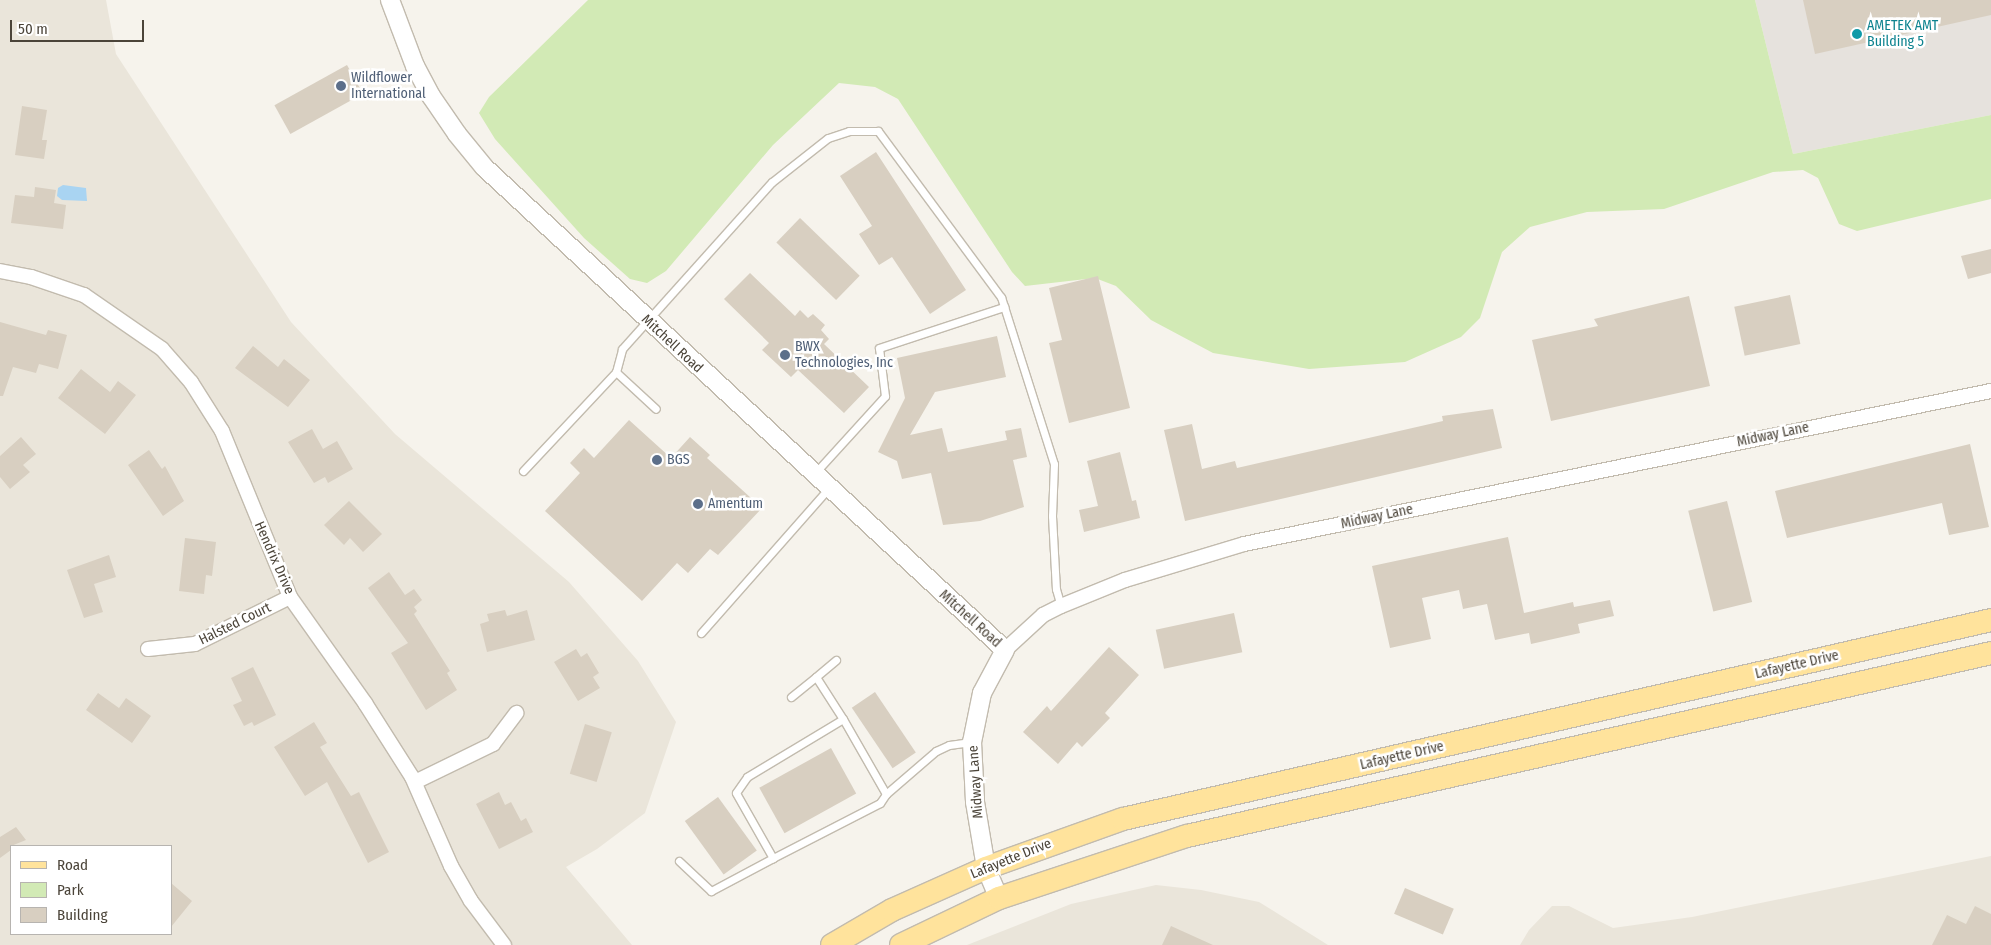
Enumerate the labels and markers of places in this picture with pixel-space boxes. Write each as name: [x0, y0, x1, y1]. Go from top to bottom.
place label: AMETEK AMT Building 5: [1867, 18, 1938, 50]
marker: AMETEK AMT Building 5: [1851, 28, 1863, 40]
place label: Wildflower International: [351, 70, 426, 102]
marker: Wildflower International: [335, 80, 347, 92]
place label: BWX Technologies, Inc: [795, 339, 893, 372]
marker: BWX Technologies, Inc: [779, 349, 791, 361]
place label: BGS: [667, 452, 690, 468]
marker: BGS: [651, 454, 663, 466]
place label: Amentum: [708, 496, 763, 512]
marker: Amentum: [692, 498, 704, 510]

